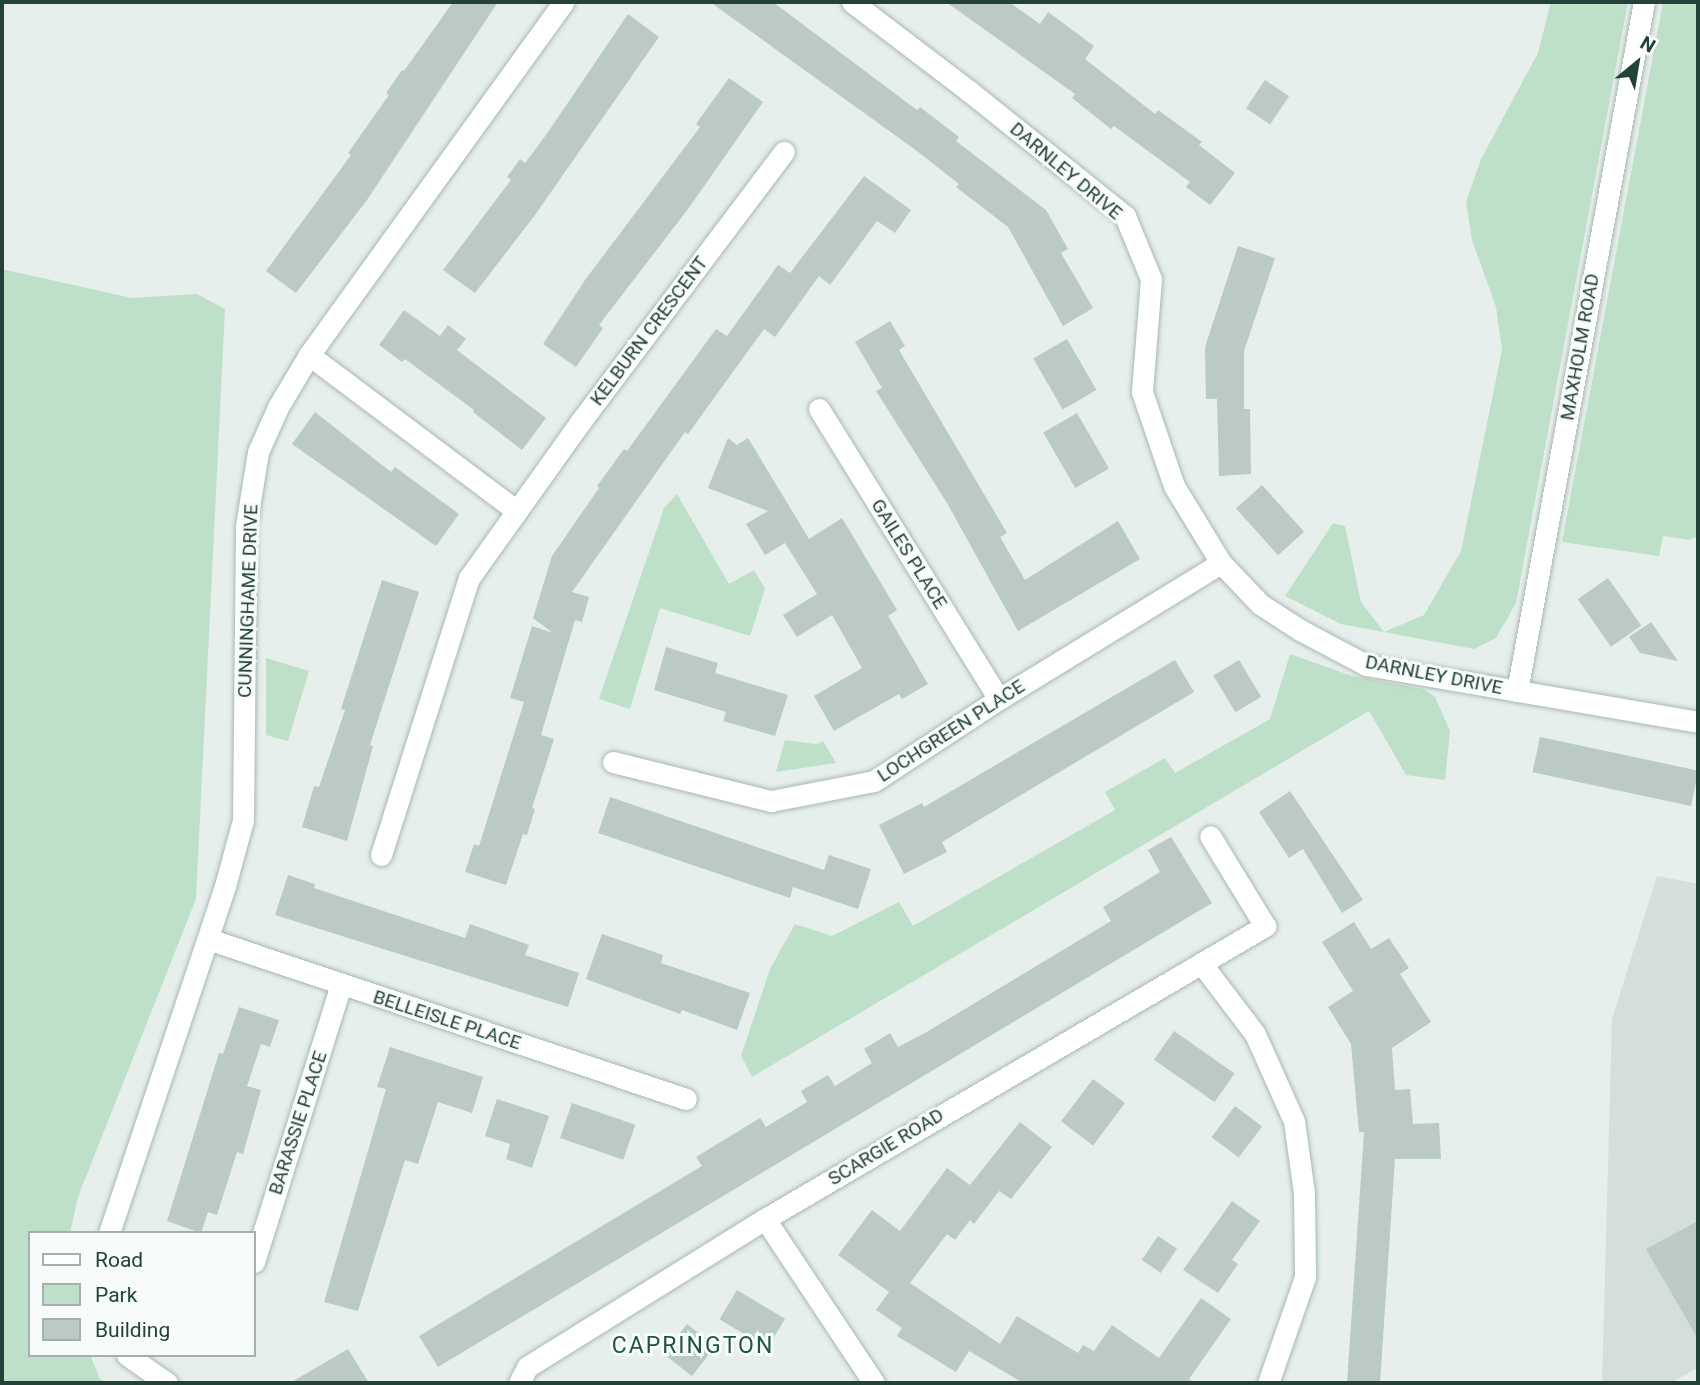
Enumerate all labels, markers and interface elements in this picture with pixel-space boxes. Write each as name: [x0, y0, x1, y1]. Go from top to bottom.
north arrow: [1602, 28, 1672, 98]
text: N: [1636, 31, 1659, 58]
street label: DARNLEY DRIVE: [1005, 117, 1127, 225]
street label: KELBURN CRESCENT: [585, 252, 713, 410]
street label: MAXHOLM ROAD: [1556, 272, 1604, 422]
street label: GAILES PLACE: [866, 495, 952, 613]
street label: CUNNINGHAME DRIVE: [233, 504, 263, 698]
street label: DARNLEY DRIVE: [1363, 651, 1505, 699]
street label: LOCHGREEN PLACE: [873, 675, 1029, 787]
street label: BELLEISLE PLACE: [370, 985, 524, 1055]
street label: BARASSIE PLACE: [264, 1048, 332, 1198]
street label: SCARGIE ROAD: [824, 1104, 948, 1190]
legend: [28, 1231, 256, 1357]
text: Road: [95, 1248, 143, 1272]
text: Park: [95, 1283, 137, 1307]
text: Building: [95, 1318, 170, 1342]
district label: CAPRINGTON: [613, 1332, 773, 1360]

